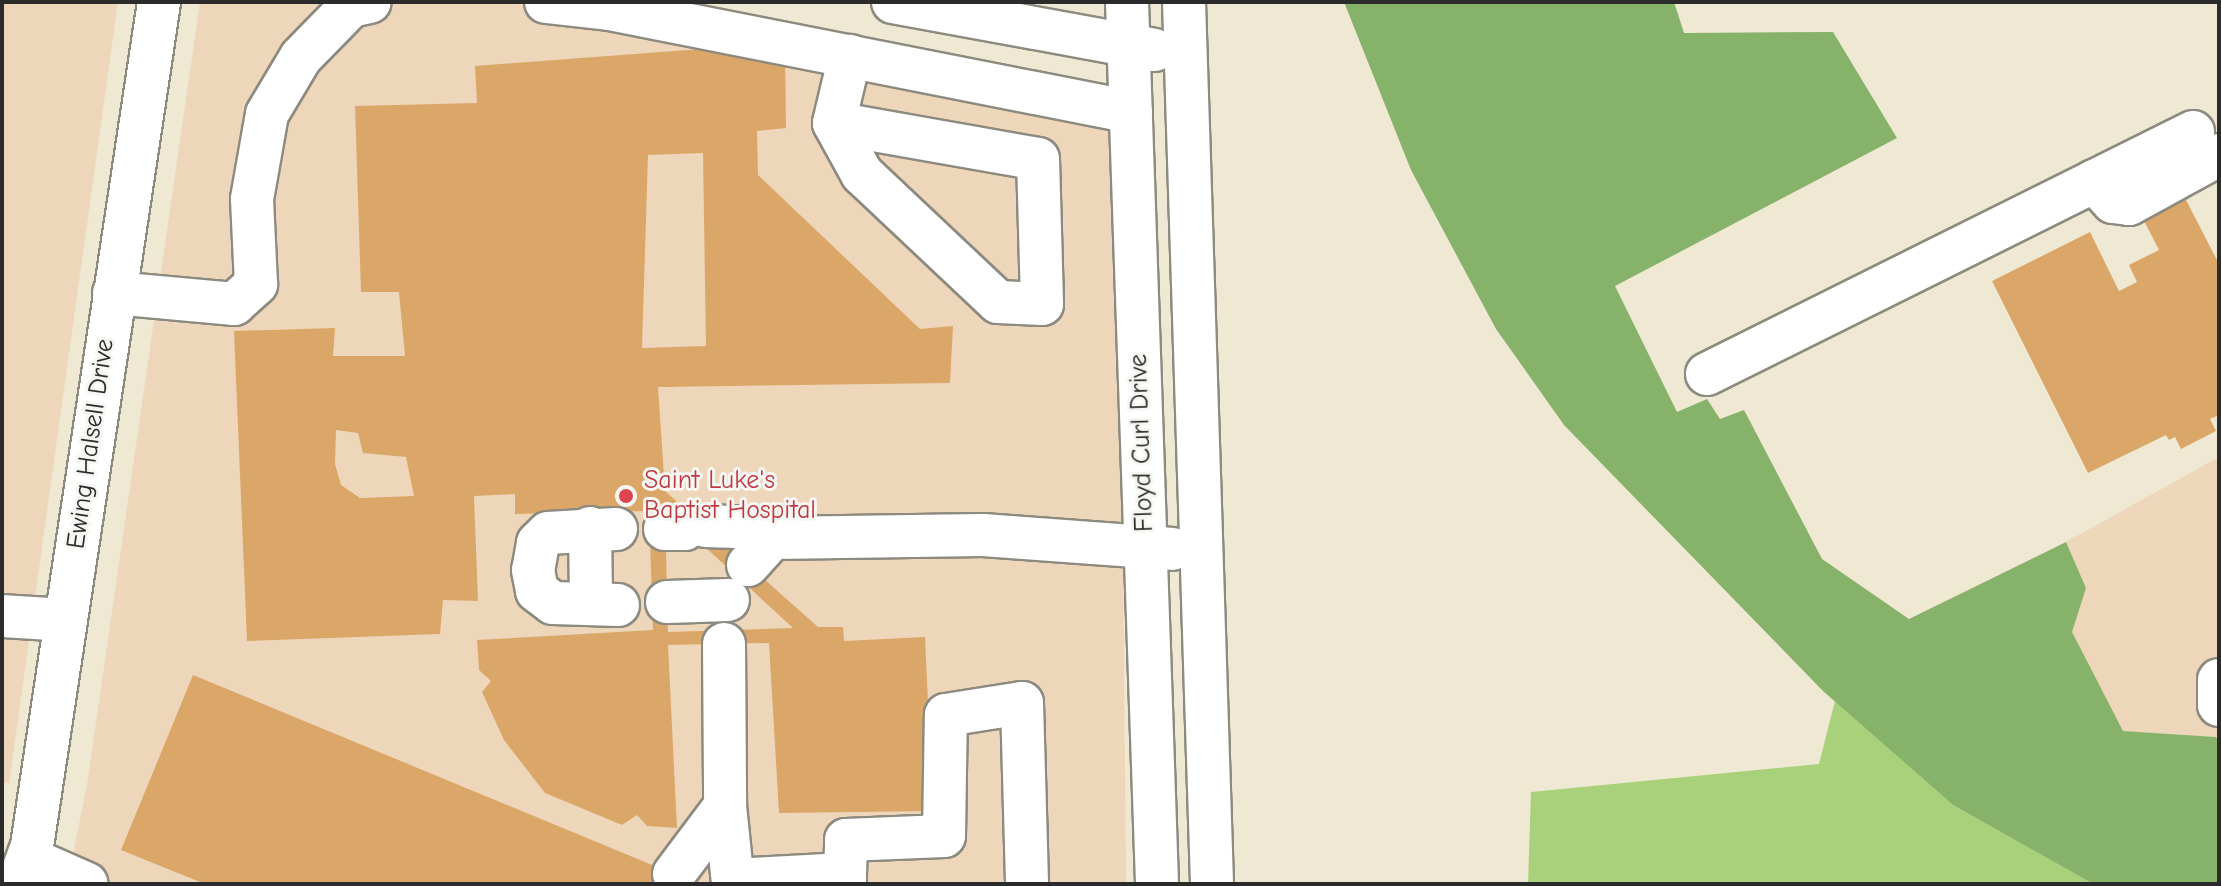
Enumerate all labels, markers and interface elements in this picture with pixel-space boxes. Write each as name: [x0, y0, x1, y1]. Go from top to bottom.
street label: Ewing Halsell Drive: [61, 337, 121, 551]
street label: Floyd Curl Drive: [1123, 354, 1161, 532]
place label: Saint Luke's Baptist Hospital: [644, 465, 816, 526]
marker: Saint Luke's Baptist Hospital: [615, 485, 637, 507]

